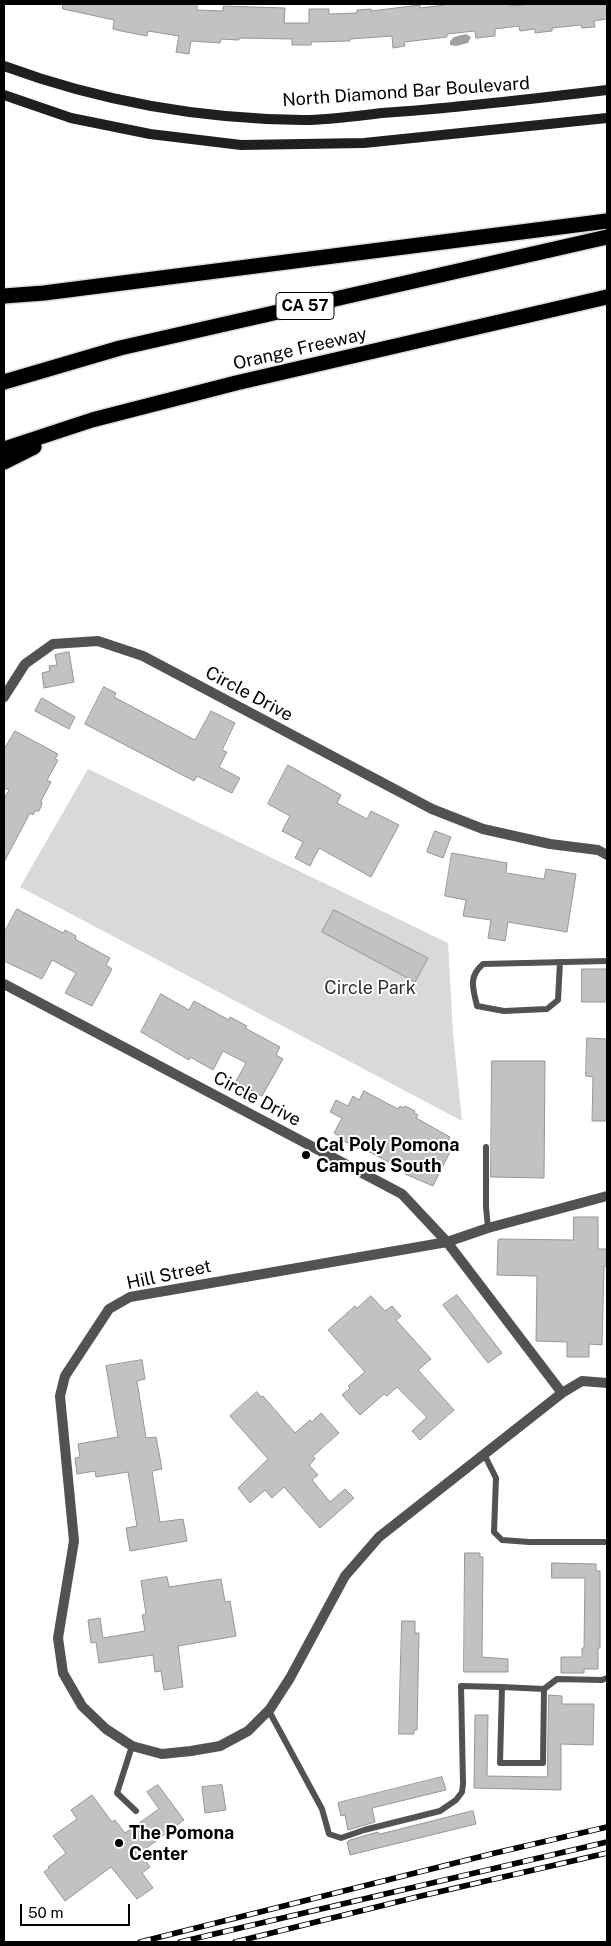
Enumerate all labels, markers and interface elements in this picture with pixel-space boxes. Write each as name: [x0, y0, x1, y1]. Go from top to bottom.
street label: North Diamond Bar Boulevard: [282, 73, 530, 111]
road number: CA 57: [276, 292, 334, 320]
street label: Orange Freeway: [231, 323, 369, 375]
street label: Circle Drive: [201, 662, 297, 726]
park label: Circle Park: [324, 977, 416, 999]
street label: Circle Drive: [209, 1067, 305, 1131]
place label: Cal Poly Pomona Campus South: [316, 1134, 459, 1176]
marker: Cal Poly Pomona Campus South: [300, 1149, 312, 1161]
street label: Hill Street: [125, 1256, 213, 1294]
place label: The Pomona Center: [129, 1822, 234, 1865]
marker: The Pomona Center: [113, 1837, 125, 1849]
scale bar: [22, 1894, 132, 1926]
text: 50 m: [28, 1904, 63, 1921]

